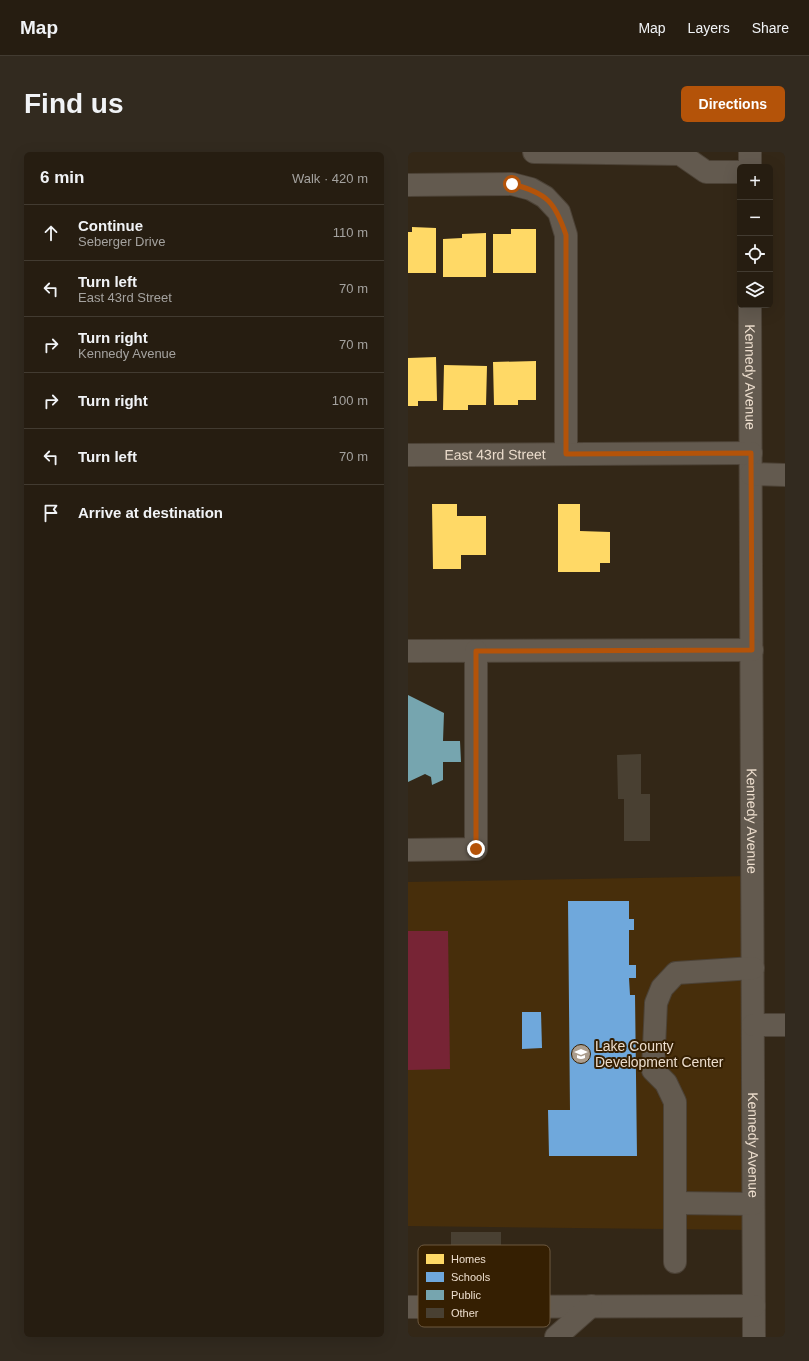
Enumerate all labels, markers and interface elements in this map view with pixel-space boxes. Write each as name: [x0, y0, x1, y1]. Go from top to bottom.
text: Map: [20, 17, 58, 38]
text: Map: [638, 20, 666, 36]
text: Layers: [688, 20, 730, 36]
text: Share: [752, 20, 789, 36]
button: Directions: [681, 86, 785, 122]
text: Find us: [24, 88, 124, 119]
map controls: [737, 164, 773, 308]
button: +: [737, 164, 773, 200]
text: 6 min: [40, 168, 84, 187]
text: Walk · 420 m: [292, 171, 368, 186]
route start: [503, 175, 521, 193]
button: −: [737, 200, 773, 236]
text: Continue: [78, 217, 143, 234]
icon: ahead: [40, 222, 62, 244]
text: 110 m: [333, 225, 368, 240]
text: Seberger Drive: [78, 234, 165, 249]
button: locate: [737, 236, 773, 272]
button: layers: [737, 272, 773, 308]
text: Turn left: [78, 273, 137, 290]
icon: left: [40, 278, 62, 300]
text: 70 m: [339, 281, 368, 296]
text: East 43rd Street: [78, 290, 172, 305]
street label: Kennedy Avenue: [742, 324, 758, 430]
text: Turn right: [78, 329, 148, 346]
icon: right: [40, 334, 62, 356]
text: 70 m: [339, 337, 368, 352]
text: Kennedy Avenue: [78, 346, 176, 361]
icon: right: [40, 390, 62, 412]
text: Turn right: [78, 392, 148, 409]
text: 100 m: [332, 393, 368, 408]
icon: left: [40, 446, 62, 468]
street label: East 43rd Street: [444, 446, 546, 463]
text: Turn left: [78, 448, 137, 465]
text: 70 m: [339, 449, 368, 464]
icon: arrive: [40, 502, 62, 524]
text: Arrive at destination: [78, 504, 223, 521]
street label: Kennedy Avenue: [744, 768, 760, 874]
route end: [467, 840, 485, 858]
place label: Lake County Development Center: [595, 1038, 724, 1070]
school or university icon: Lake County Development Center: [570, 1043, 592, 1065]
street label: Kennedy Avenue: [745, 1092, 761, 1198]
legend: [418, 1245, 550, 1327]
text: Homes: [451, 1253, 486, 1265]
text: Schools: [451, 1271, 491, 1283]
text: Public: [451, 1289, 481, 1301]
text: Other: [451, 1307, 479, 1319]

